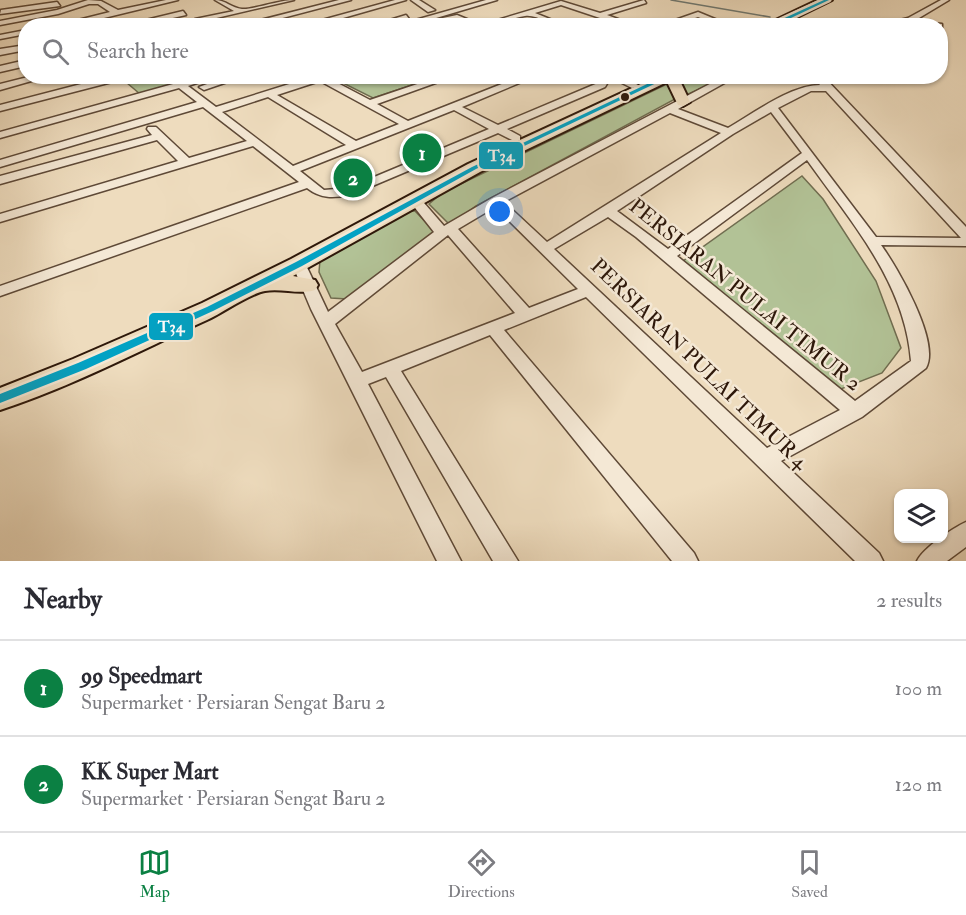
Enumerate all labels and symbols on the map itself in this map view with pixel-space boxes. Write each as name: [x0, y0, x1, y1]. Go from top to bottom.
unlabelled marker: [619, 91, 631, 103]
pin: 1: [402, 130, 442, 176]
line badge: T34: [478, 141, 524, 170]
text: T34: [487, 146, 516, 166]
pin: 2: [334, 156, 372, 201]
street label: PERSIARAN PULAI TIMUR 2: [623, 193, 867, 397]
your location: [485, 197, 514, 226]
street label: PERSIARAN PULAI TIMUR 4: [585, 253, 815, 476]
line badge: T34: [148, 312, 194, 341]
text: T34: [157, 317, 186, 337]

